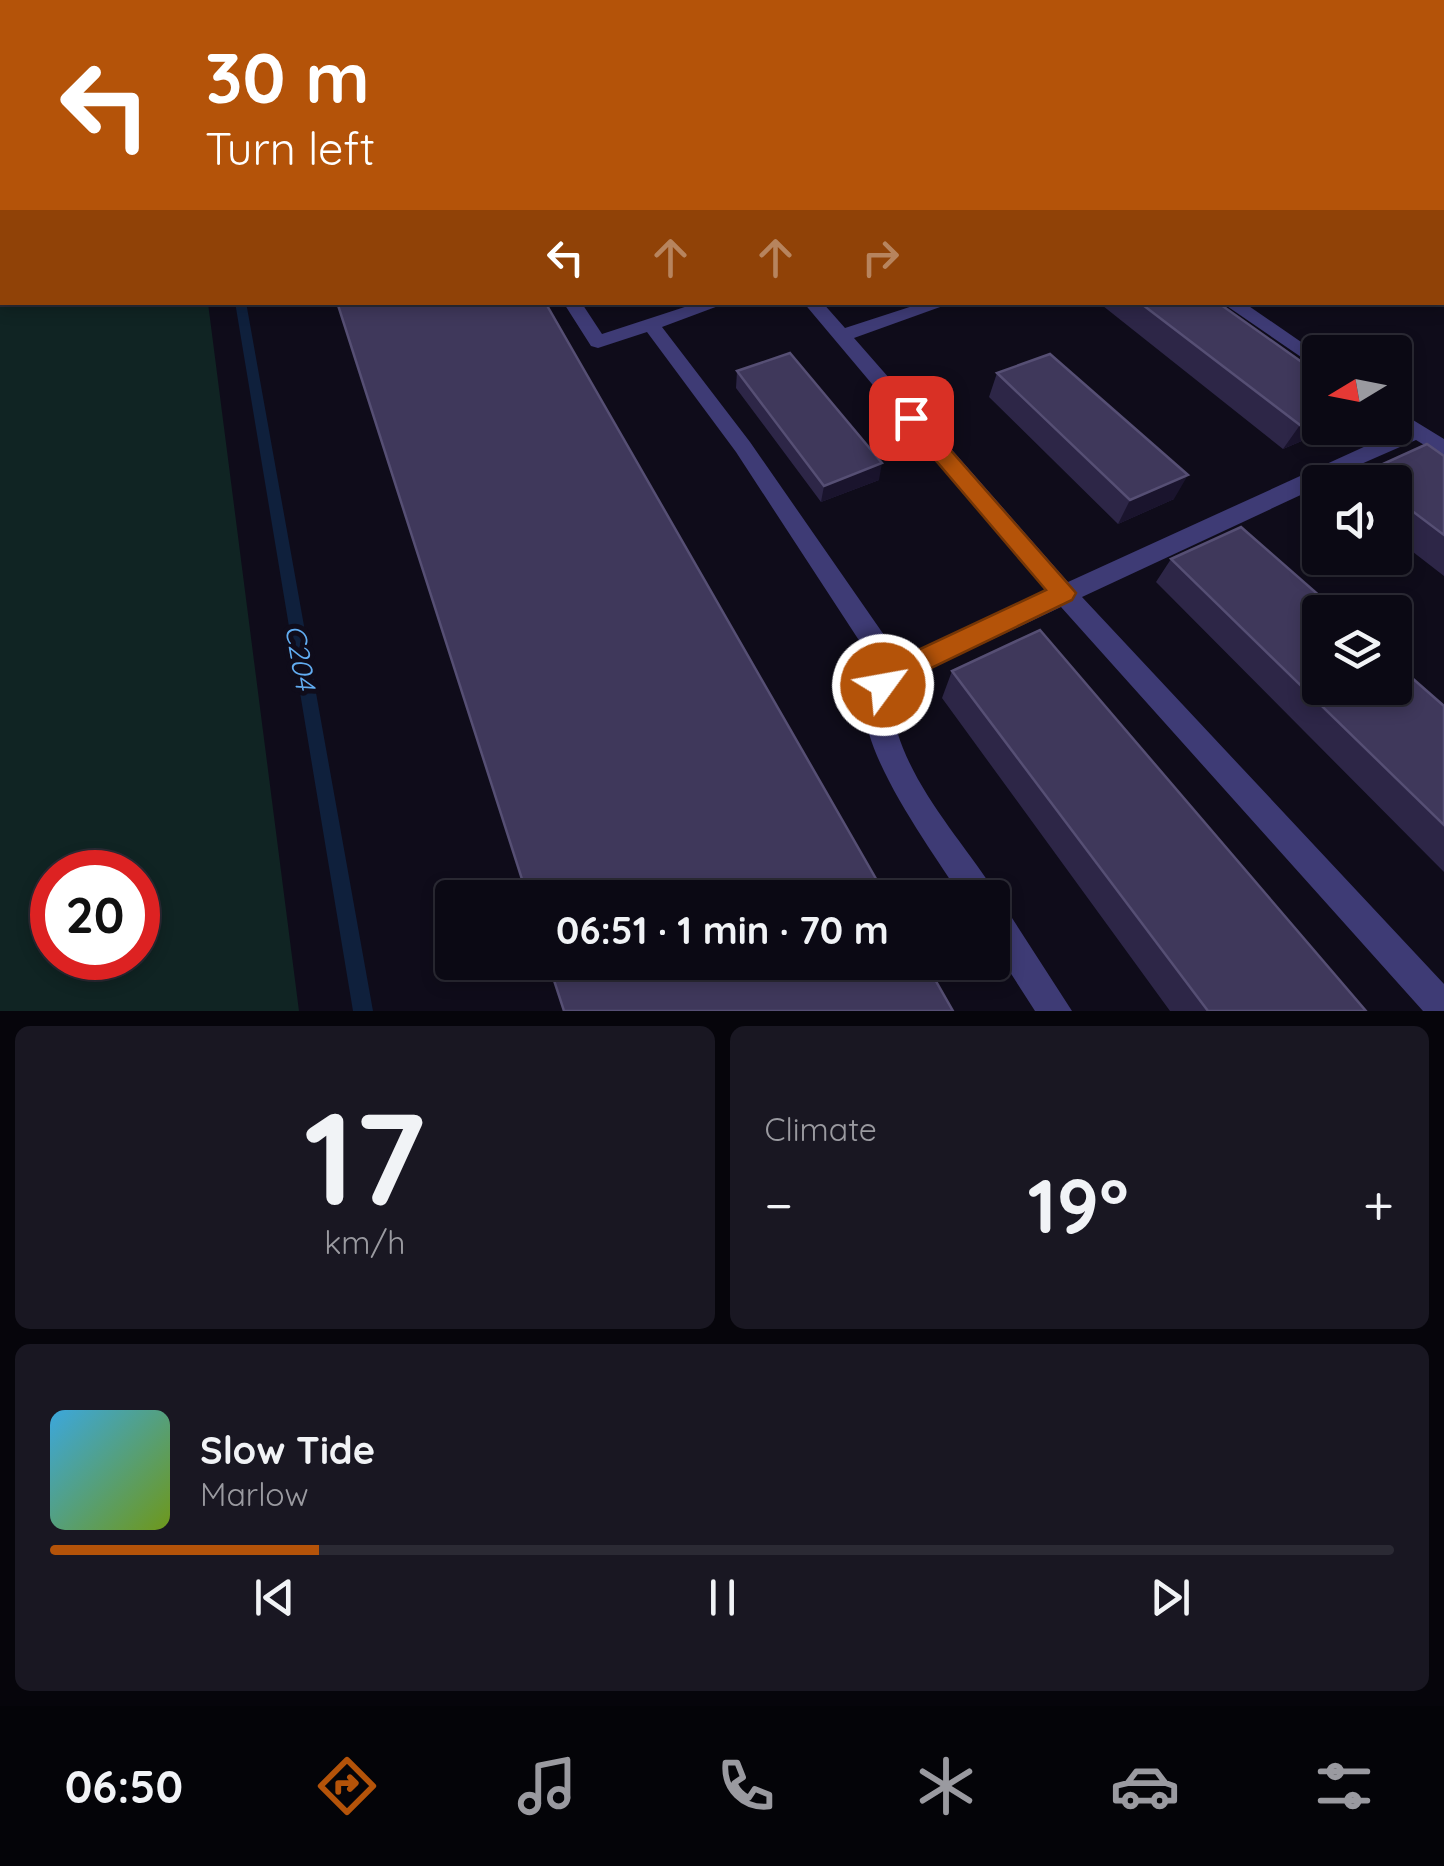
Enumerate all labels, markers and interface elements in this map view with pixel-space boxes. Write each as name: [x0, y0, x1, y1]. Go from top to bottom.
text: 30 m: [205, 33, 370, 121]
icon: left: [40, 40, 170, 170]
text: Turn left: [205, 120, 375, 176]
icon: left: [538, 230, 593, 285]
icon: ahead: [643, 230, 698, 285]
icon: ahead: [748, 230, 803, 285]
icon: right: [853, 230, 908, 285]
north arrow: [1302, 335, 1412, 445]
map controls: [1302, 335, 1412, 705]
pin: [869, 376, 954, 461]
icon: arrive: [884, 391, 939, 446]
button: sound: [1302, 465, 1412, 575]
button: layers: [1302, 595, 1412, 705]
water label: C204: [278, 622, 324, 693]
position arrow: [831, 633, 935, 737]
speed limit sign: 20: [30, 850, 160, 980]
text: 06:51 · 1 min · 70 m: [556, 906, 889, 954]
text: 17: [304, 1075, 426, 1238]
text: Climate: [765, 1109, 877, 1149]
text: 19°: [1027, 1158, 1129, 1252]
text: −: [765, 1170, 793, 1239]
text: +: [1363, 1170, 1394, 1239]
text: km/h: [324, 1222, 405, 1262]
text: Slow Tide: [200, 1426, 375, 1474]
text: Marlow: [200, 1474, 309, 1514]
icon: previous: [247, 1570, 302, 1625]
icon: pause: [695, 1570, 750, 1625]
icon: next: [1143, 1570, 1198, 1625]
icon: directions: [312, 1751, 382, 1821]
icon: music: [512, 1751, 582, 1821]
icon: phone: [711, 1751, 781, 1821]
icon: climate: [911, 1751, 981, 1821]
icon: car: [1110, 1751, 1180, 1821]
icon: filters: [1309, 1751, 1379, 1821]
text: 06:50: [65, 1758, 183, 1814]

